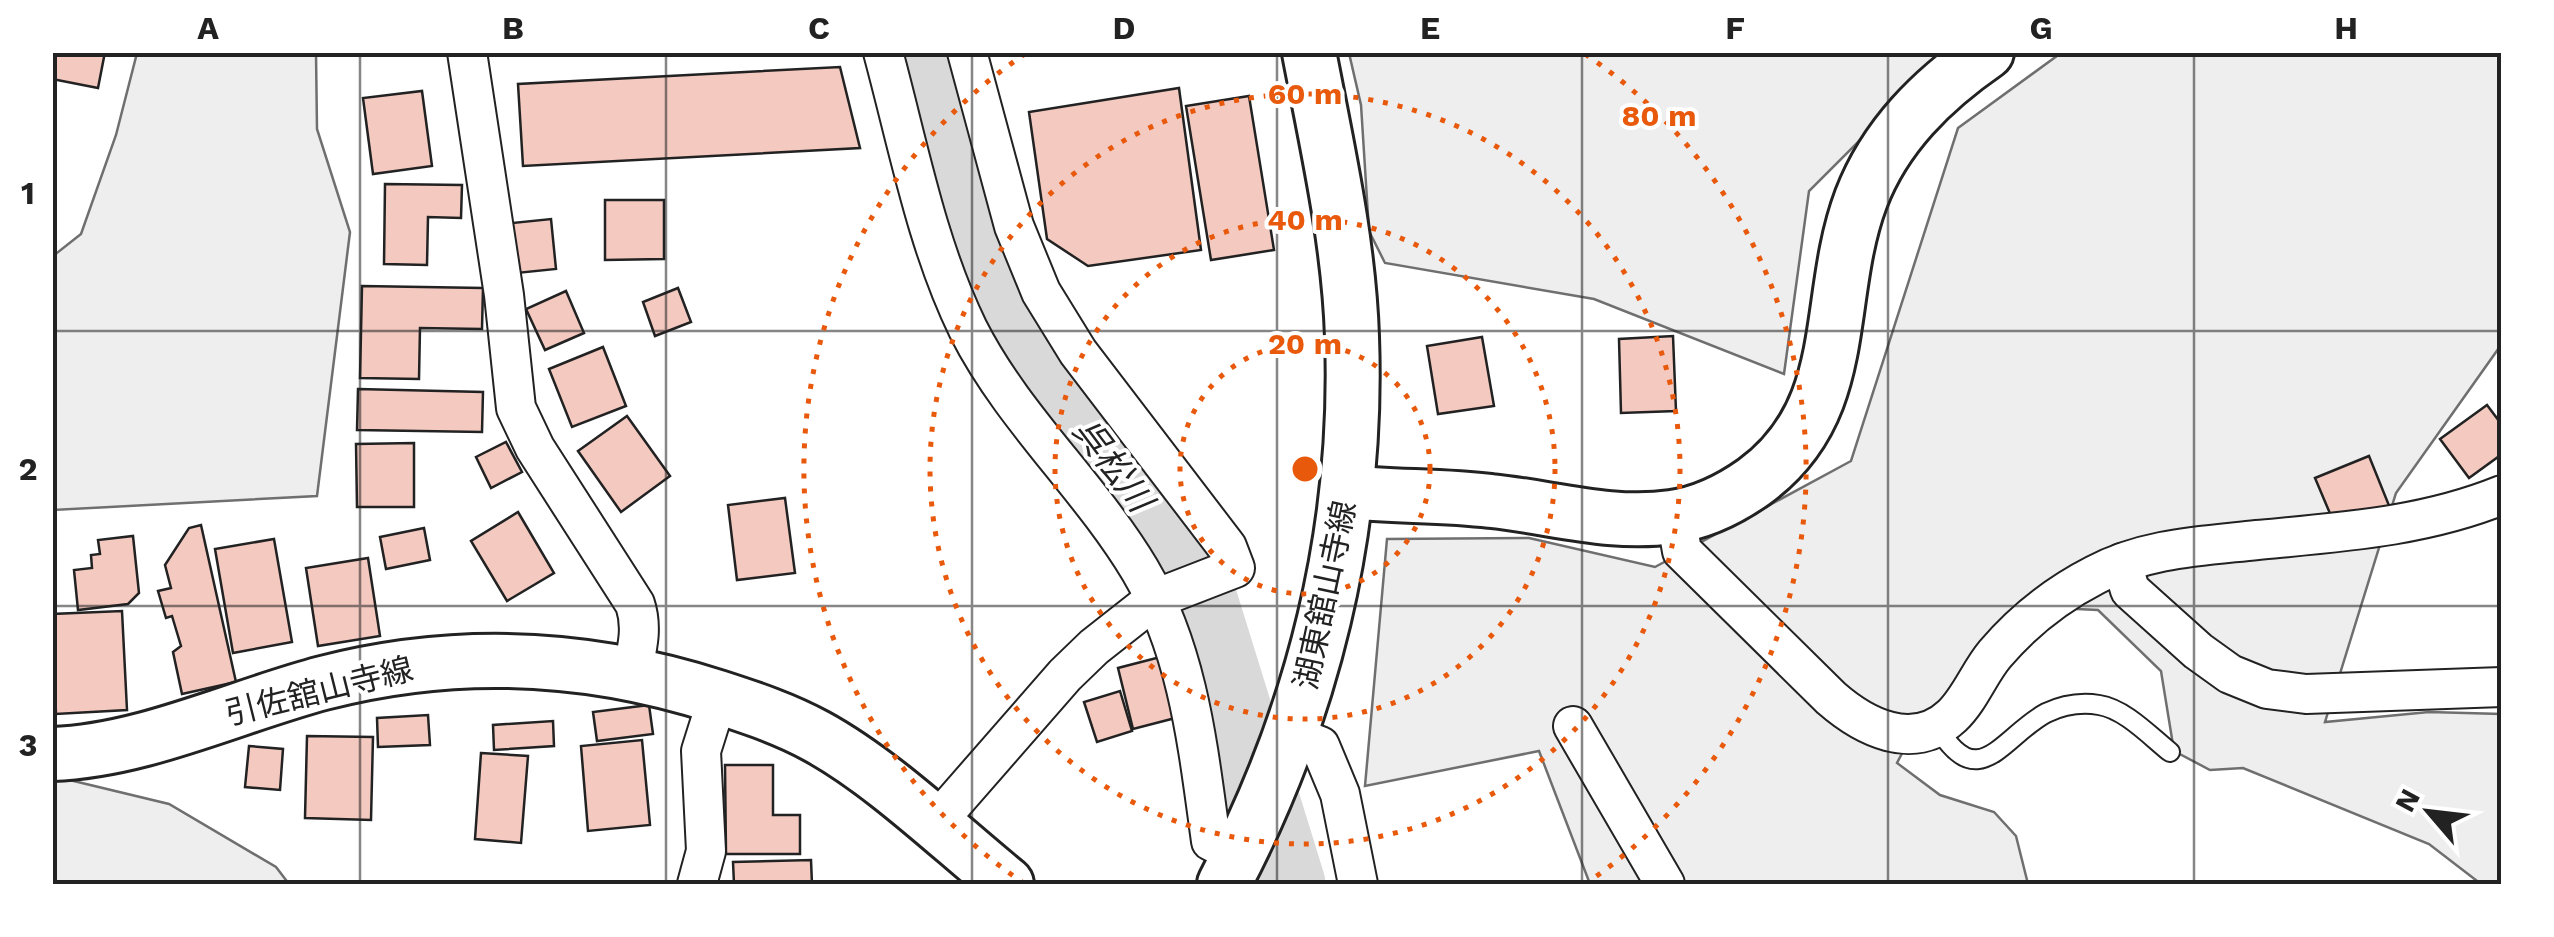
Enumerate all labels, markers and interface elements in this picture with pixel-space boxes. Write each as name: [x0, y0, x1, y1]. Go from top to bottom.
text: A: [197, 9, 219, 47]
text: B: [502, 9, 524, 47]
text: C: [808, 9, 830, 47]
text: D: [1113, 9, 1135, 47]
text: E: [1420, 9, 1440, 47]
text: F: [1725, 9, 1745, 47]
text: G: [2029, 9, 2053, 47]
text: H: [2334, 9, 2358, 47]
text: 60 m: [1268, 76, 1342, 111]
text: 80 m: [1622, 98, 1696, 133]
text: 1: [21, 174, 35, 212]
text: 40 m: [1267, 202, 1343, 237]
text: 20 m: [1268, 326, 1342, 361]
water label: 呉松川: [1065, 410, 1164, 523]
text: 2: [18, 450, 38, 488]
centre of rings: [1287, 451, 1323, 487]
street label: 湖東舘山寺線: [1286, 497, 1364, 693]
street label: 引佐舘山寺線: [221, 649, 417, 733]
text: 3: [19, 726, 37, 764]
north arrow: [2379, 762, 2479, 862]
text: N: [2388, 784, 2427, 817]

